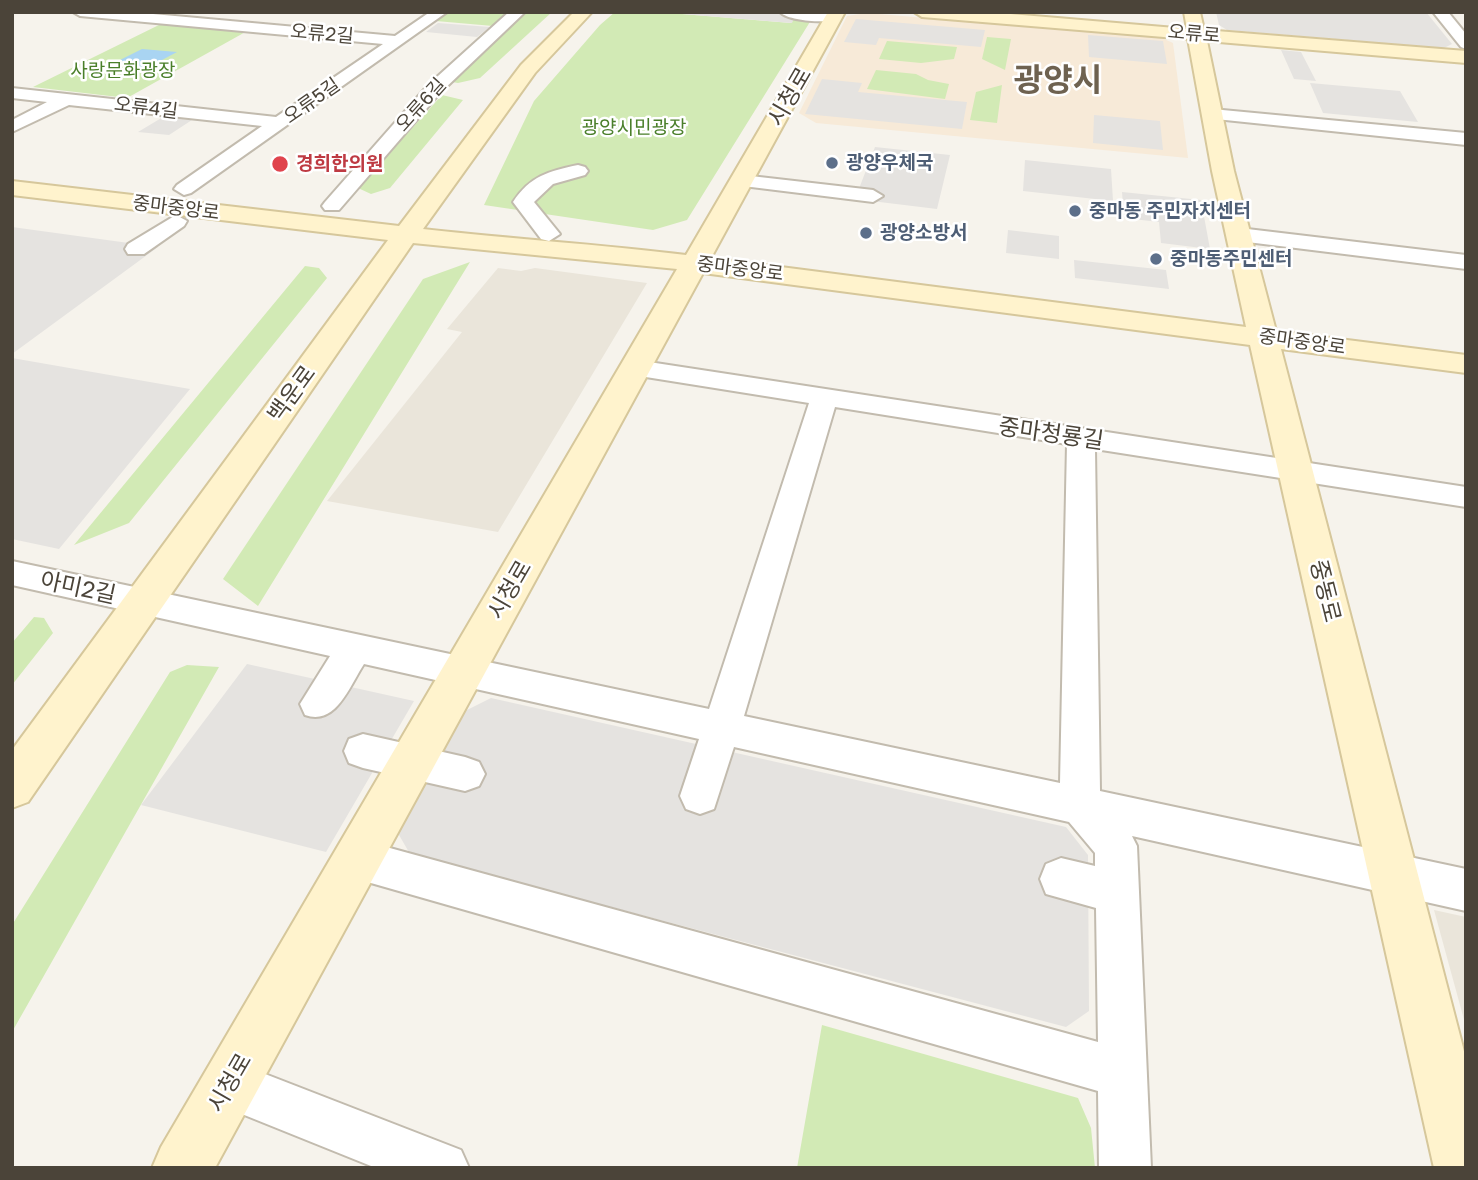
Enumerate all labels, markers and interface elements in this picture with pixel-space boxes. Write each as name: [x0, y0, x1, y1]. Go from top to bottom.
street label: 오류2길: [289, 20, 355, 48]
street label: 오류로: [1167, 20, 1221, 48]
park label: 사랑문화광장: [71, 60, 175, 82]
district label: 광양시: [1014, 62, 1102, 100]
street label: 시청로: [762, 63, 818, 131]
street label: 오류5길: [279, 73, 345, 129]
street label: 오류6길: [391, 74, 451, 136]
street label: 오류4길: [113, 93, 179, 123]
park label: 광양시민광장: [582, 117, 686, 139]
place label: 광양우체국: [846, 152, 933, 174]
place label: 경희한의원: [296, 153, 383, 175]
marker: 경희한의원: [270, 154, 290, 174]
marker: 광양우체국: [824, 155, 840, 171]
street label: 중마중앙로: [131, 191, 221, 225]
place label: 중마동 주민자치센터: [1089, 200, 1251, 222]
marker: 중마동 주민자치센터: [1067, 203, 1083, 219]
place label: 광양소방서: [880, 222, 967, 244]
marker: 광양소방서: [858, 225, 874, 241]
place label: 중마동주민센터: [1170, 248, 1292, 270]
marker: 중마동주민센터: [1148, 251, 1164, 267]
street label: 중마중앙로: [695, 252, 785, 286]
street label: 중마중앙로: [1257, 325, 1347, 359]
street label: 백운로: [262, 360, 322, 428]
street label: 중마청룡길: [997, 413, 1105, 455]
street label: 시청로: [482, 556, 538, 624]
street label: 중동로: [1304, 557, 1346, 625]
street label: 아미2길: [38, 567, 118, 609]
street label: 시청로: [202, 1049, 258, 1117]

